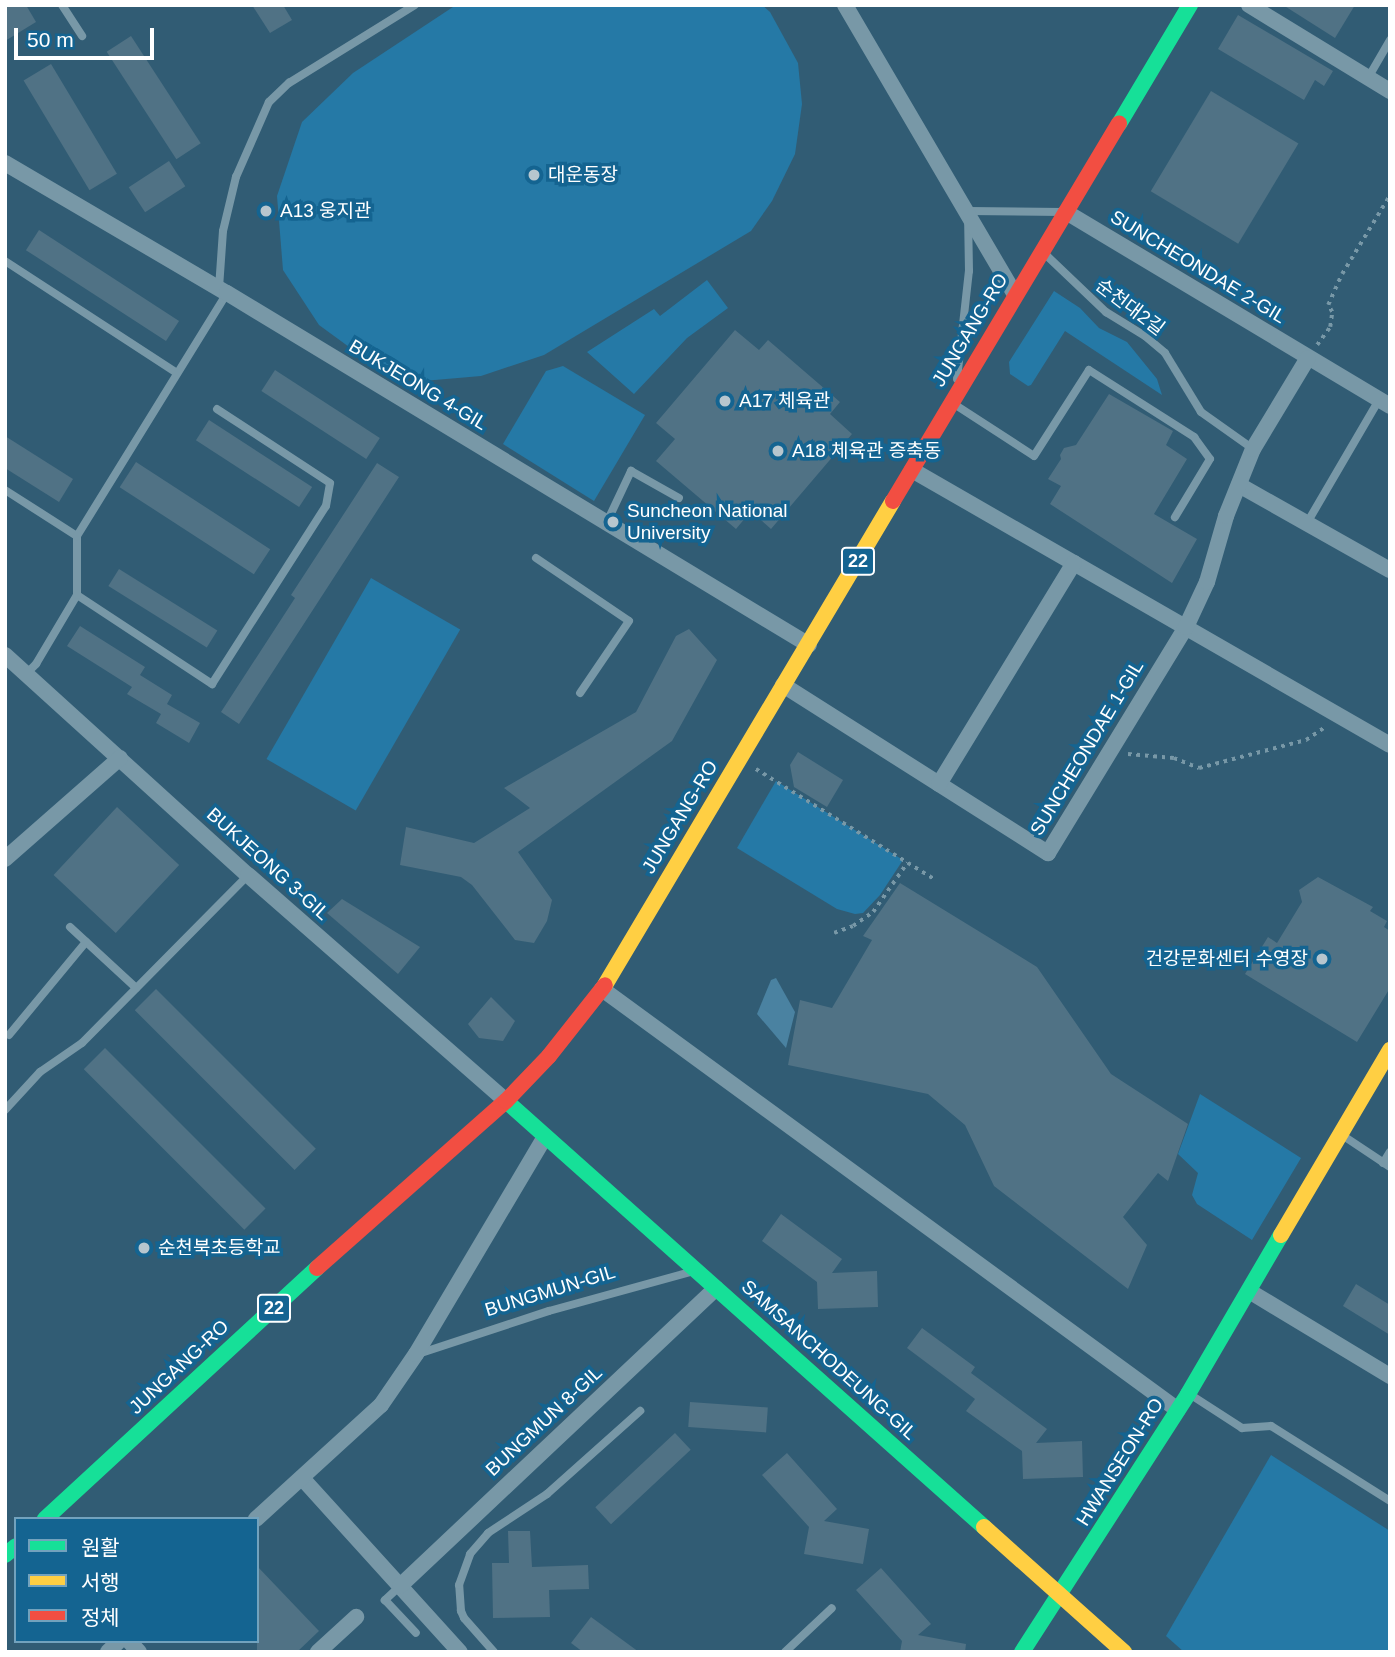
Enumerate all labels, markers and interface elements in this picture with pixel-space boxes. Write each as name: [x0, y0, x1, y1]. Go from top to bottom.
scale bar: [18, 14, 158, 58]
text: 50 m: [27, 28, 74, 51]
place label: 대운동장: [548, 164, 618, 186]
marker: 대운동장: [526, 167, 542, 183]
place label: A13 웅지관: [280, 200, 372, 222]
marker: A13 웅지관: [258, 203, 274, 219]
street label: SUNCHEONDAE 2-GIL: [1106, 206, 1290, 328]
street label: JUNGANG-RO: [927, 269, 1013, 391]
street label: 순천대2길: [1091, 274, 1169, 340]
street label: BUKJEONG 4-GIL: [345, 335, 491, 435]
place label: A17 체육관: [739, 390, 831, 412]
marker: A17 체육관: [717, 393, 733, 409]
place label: A18 체육관 증축동: [792, 440, 941, 462]
marker: A18 체육관 증축동: [770, 443, 786, 459]
place label: Suncheon National University: [627, 500, 788, 544]
marker: Suncheon National University: [605, 514, 621, 530]
road number: 22: [840, 546, 876, 576]
street label: SUNCHEONDAE 1-GIL: [1026, 656, 1148, 840]
street label: JUNGANG-RO: [637, 756, 723, 878]
street label: BUKJEONG 3-GIL: [202, 803, 334, 925]
place label: 건강문화센터 수영장: [1145, 948, 1308, 970]
marker: 건강문화센터 수영장: [1314, 951, 1330, 967]
place label: 순천북초등학교: [158, 1237, 280, 1259]
marker: 순천북초등학교: [136, 1240, 152, 1256]
street label: BUNGMUN-GIL: [482, 1260, 618, 1322]
street label: SAMSANCHODEUNG-GIL: [737, 1275, 921, 1445]
road number: 22: [256, 1294, 292, 1322]
street label: JUNGANG-RO: [125, 1315, 233, 1419]
street label: BUNGMUN 8-GIL: [481, 1361, 607, 1481]
street label: HWANSEON-RO: [1072, 1394, 1168, 1530]
legend: [14, 1517, 259, 1643]
text: 원활: [81, 1536, 120, 1559]
text: 서행: [81, 1571, 120, 1594]
text: 정체: [81, 1606, 120, 1629]

